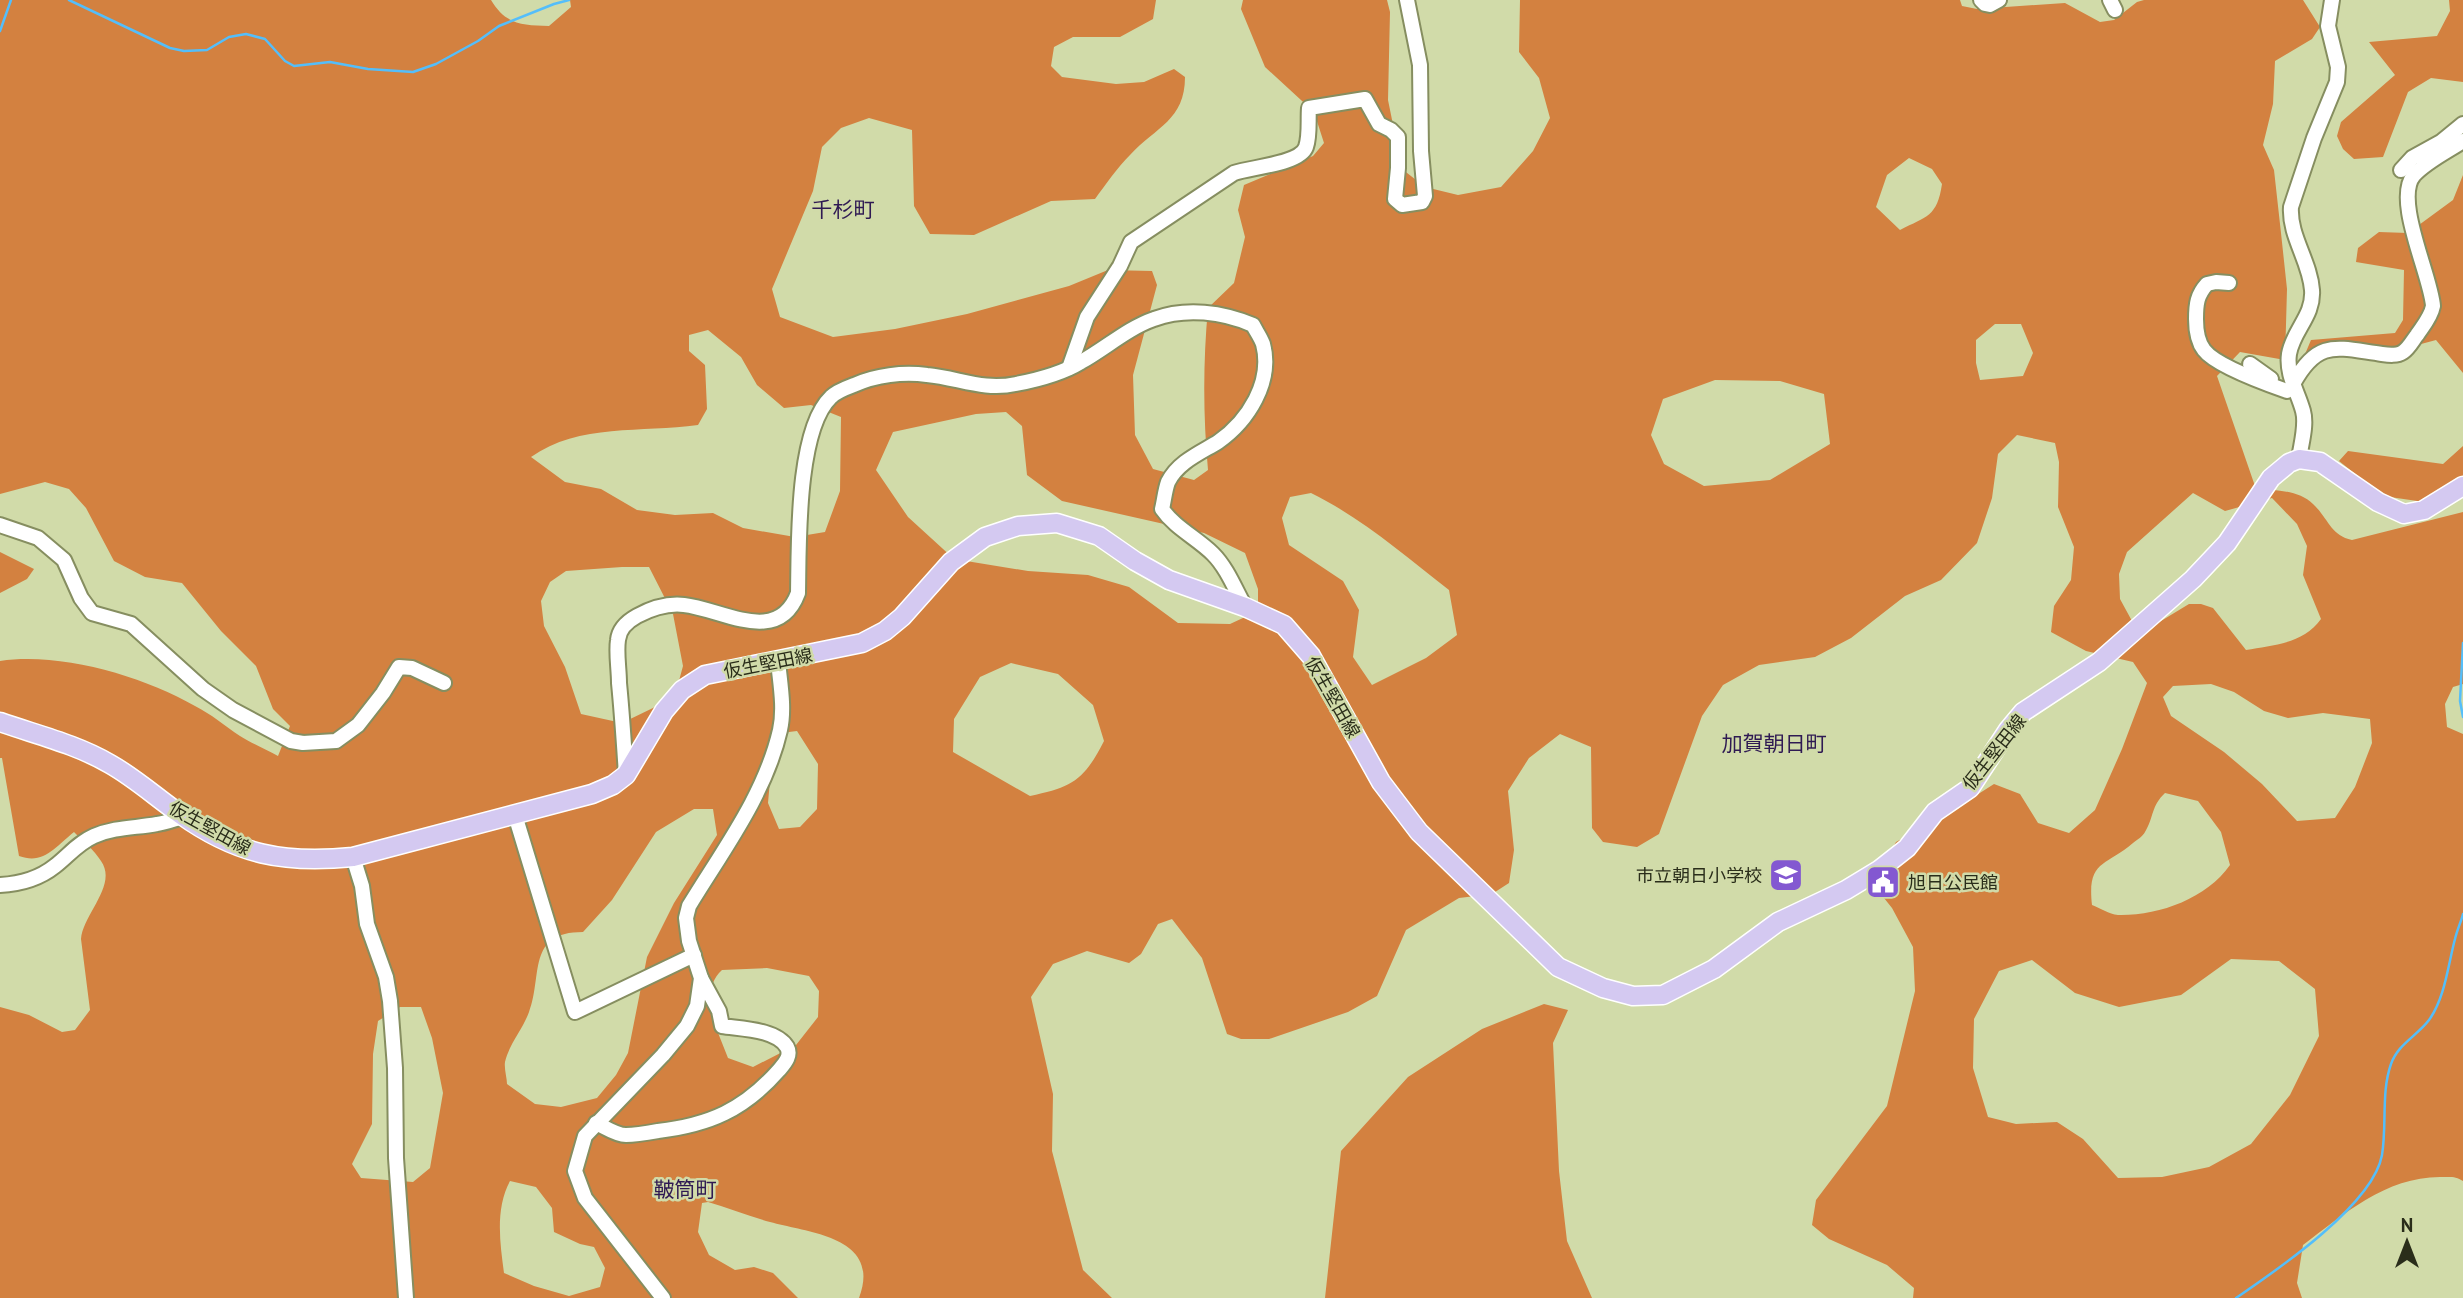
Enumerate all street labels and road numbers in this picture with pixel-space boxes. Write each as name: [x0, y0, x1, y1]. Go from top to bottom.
street label: 仮生堅田線: [722, 643, 814, 683]
street label: 仮生堅田線: [1301, 652, 1365, 742]
street label: 仮生堅田線: [1957, 709, 2031, 795]
street label: 仮生堅田線: [165, 796, 255, 860]

